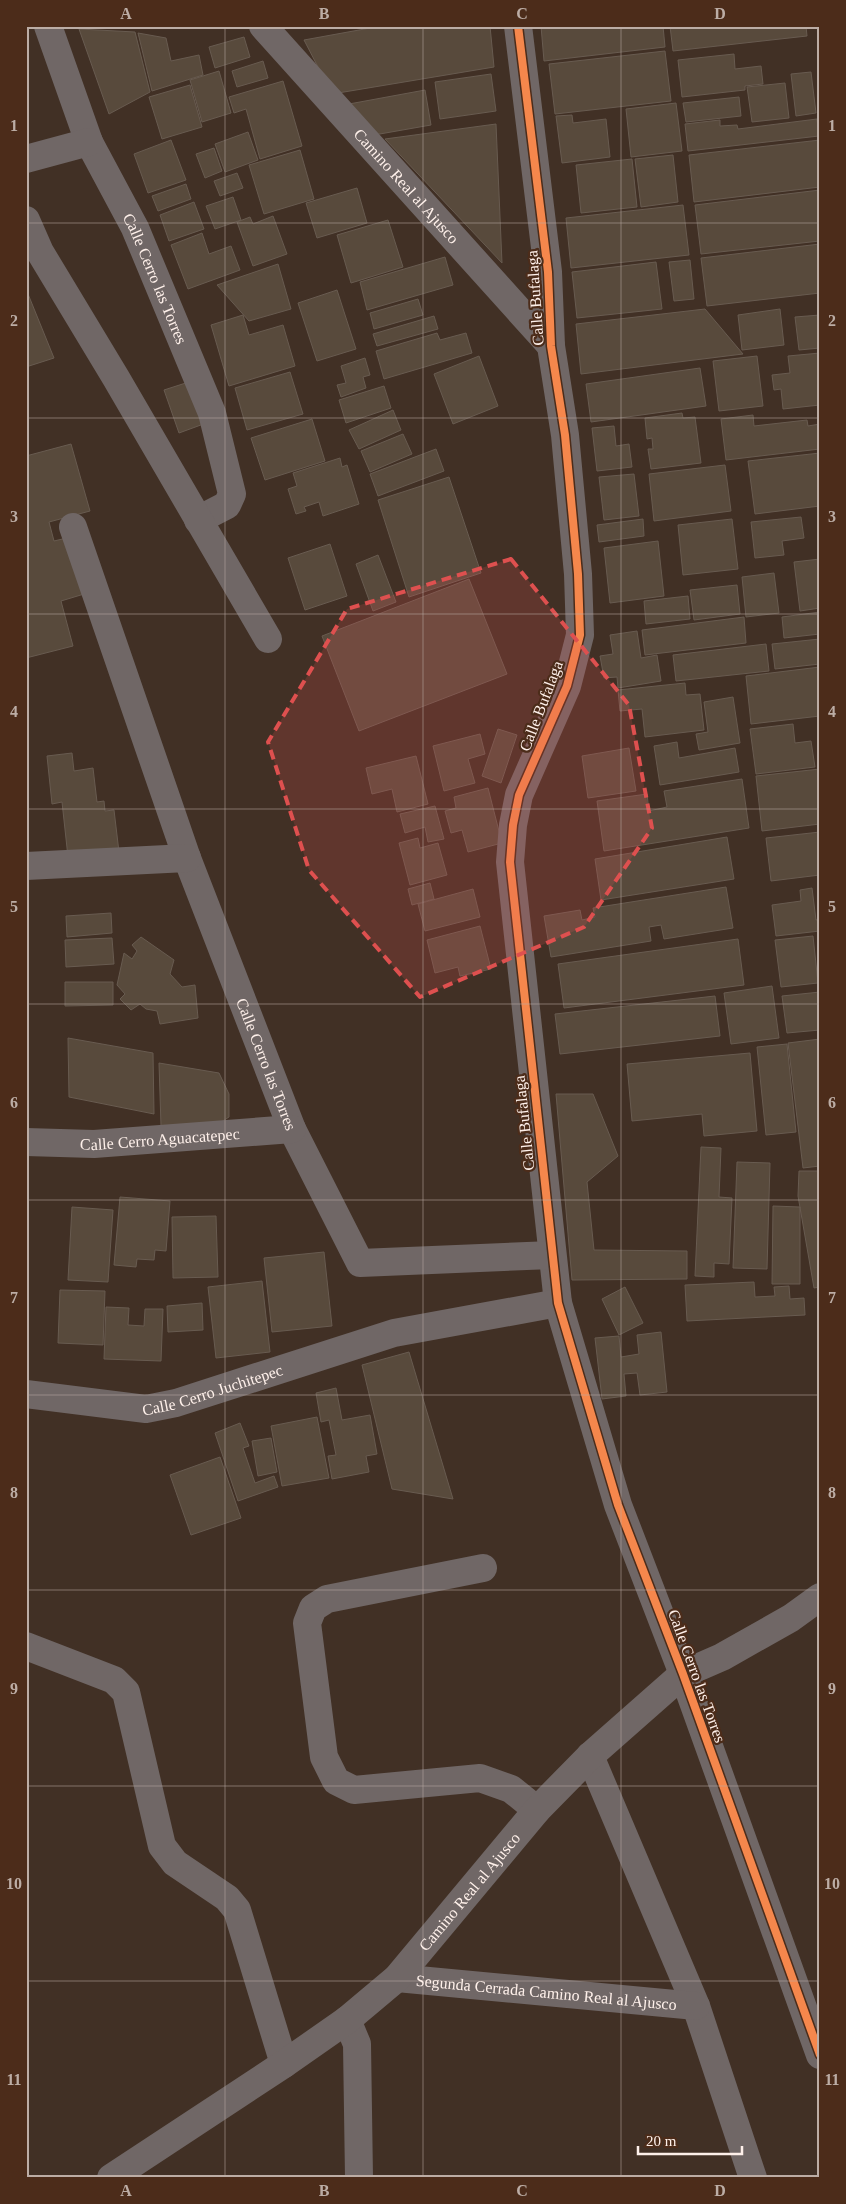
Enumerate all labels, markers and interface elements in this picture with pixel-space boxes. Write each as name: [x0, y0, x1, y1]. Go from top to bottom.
text: A: [120, 5, 132, 22]
text: B: [319, 5, 330, 22]
text: C: [516, 5, 528, 22]
text: D: [714, 5, 726, 22]
text: 1: [10, 117, 18, 134]
text: 1: [828, 117, 836, 134]
street label: Camino Real al Ajusco: [351, 125, 463, 247]
street label: Calle Cerro las Torres: [120, 210, 191, 346]
street label: Calle Bufalaga: [523, 250, 548, 346]
text: 2: [10, 312, 18, 329]
text: 2: [828, 312, 836, 329]
text: 3: [10, 508, 18, 525]
text: 3: [828, 508, 836, 525]
street label: Calle Bufalaga: [516, 658, 567, 754]
text: 4: [10, 703, 18, 720]
text: 4: [828, 703, 836, 720]
text: 5: [10, 898, 18, 915]
text: 5: [828, 898, 836, 915]
street label: Calle Cerro las Torres: [234, 995, 300, 1133]
street label: Calle Bufalaga: [511, 1075, 538, 1171]
text: 6: [10, 1094, 18, 1111]
text: 6: [828, 1094, 836, 1111]
street label: Calle Cerro Aguacatepec: [80, 1124, 240, 1153]
text: 7: [10, 1289, 18, 1306]
text: 7: [828, 1289, 836, 1306]
street label: Calle Cerro Juchitepec: [141, 1361, 285, 1418]
text: 8: [10, 1484, 18, 1501]
text: 8: [828, 1484, 836, 1501]
street label: Calle Cerro las Torres: [665, 1607, 729, 1745]
text: 9: [10, 1680, 18, 1697]
text: 9: [828, 1680, 836, 1697]
street label: Camino Real al Ajusco: [415, 1829, 523, 1954]
text: 10: [6, 1875, 22, 1892]
text: 10: [824, 1875, 840, 1892]
street label: Segunda Cerrada Camino Real al Ajusco: [415, 1971, 677, 2013]
text: 11: [6, 2071, 22, 2088]
text: 11: [824, 2071, 840, 2088]
scale bar: [638, 2124, 742, 2156]
text: 20 m: [646, 2133, 677, 2149]
text: A: [120, 2182, 132, 2199]
text: B: [319, 2182, 330, 2199]
text: C: [516, 2182, 528, 2199]
text: D: [714, 2182, 726, 2199]

